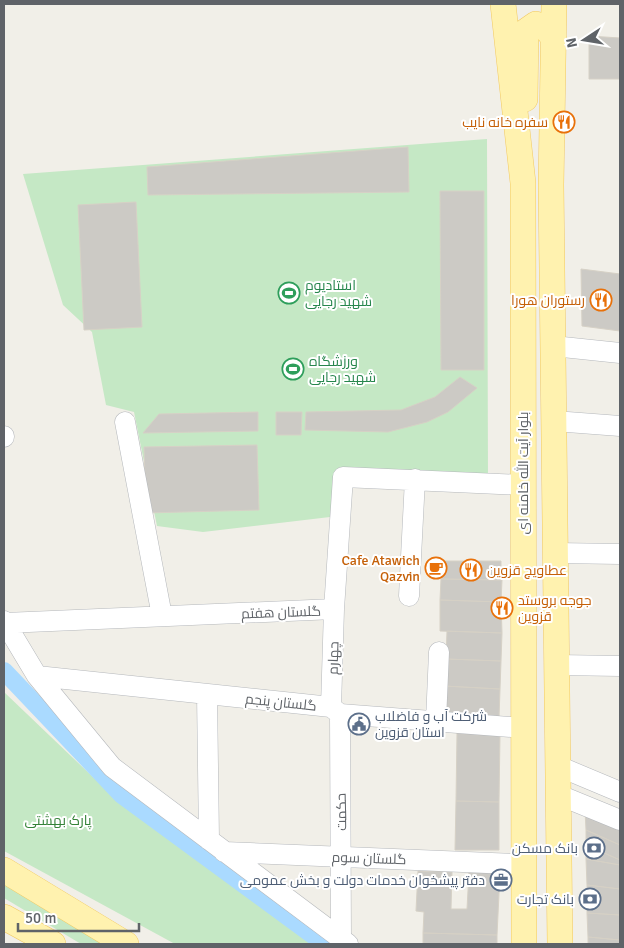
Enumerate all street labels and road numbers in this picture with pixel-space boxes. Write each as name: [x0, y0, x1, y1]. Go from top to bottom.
street label: بلوار آیت الله خامنه ای: [514, 412, 532, 534]
street label: گلستان هفتم: [241, 603, 321, 623]
street label: چهارم: [324, 641, 344, 675]
street label: گلستان پنجم: [244, 690, 318, 716]
street label: حکمت: [333, 793, 350, 831]
street label: گلستان سوم: [331, 849, 407, 869]

